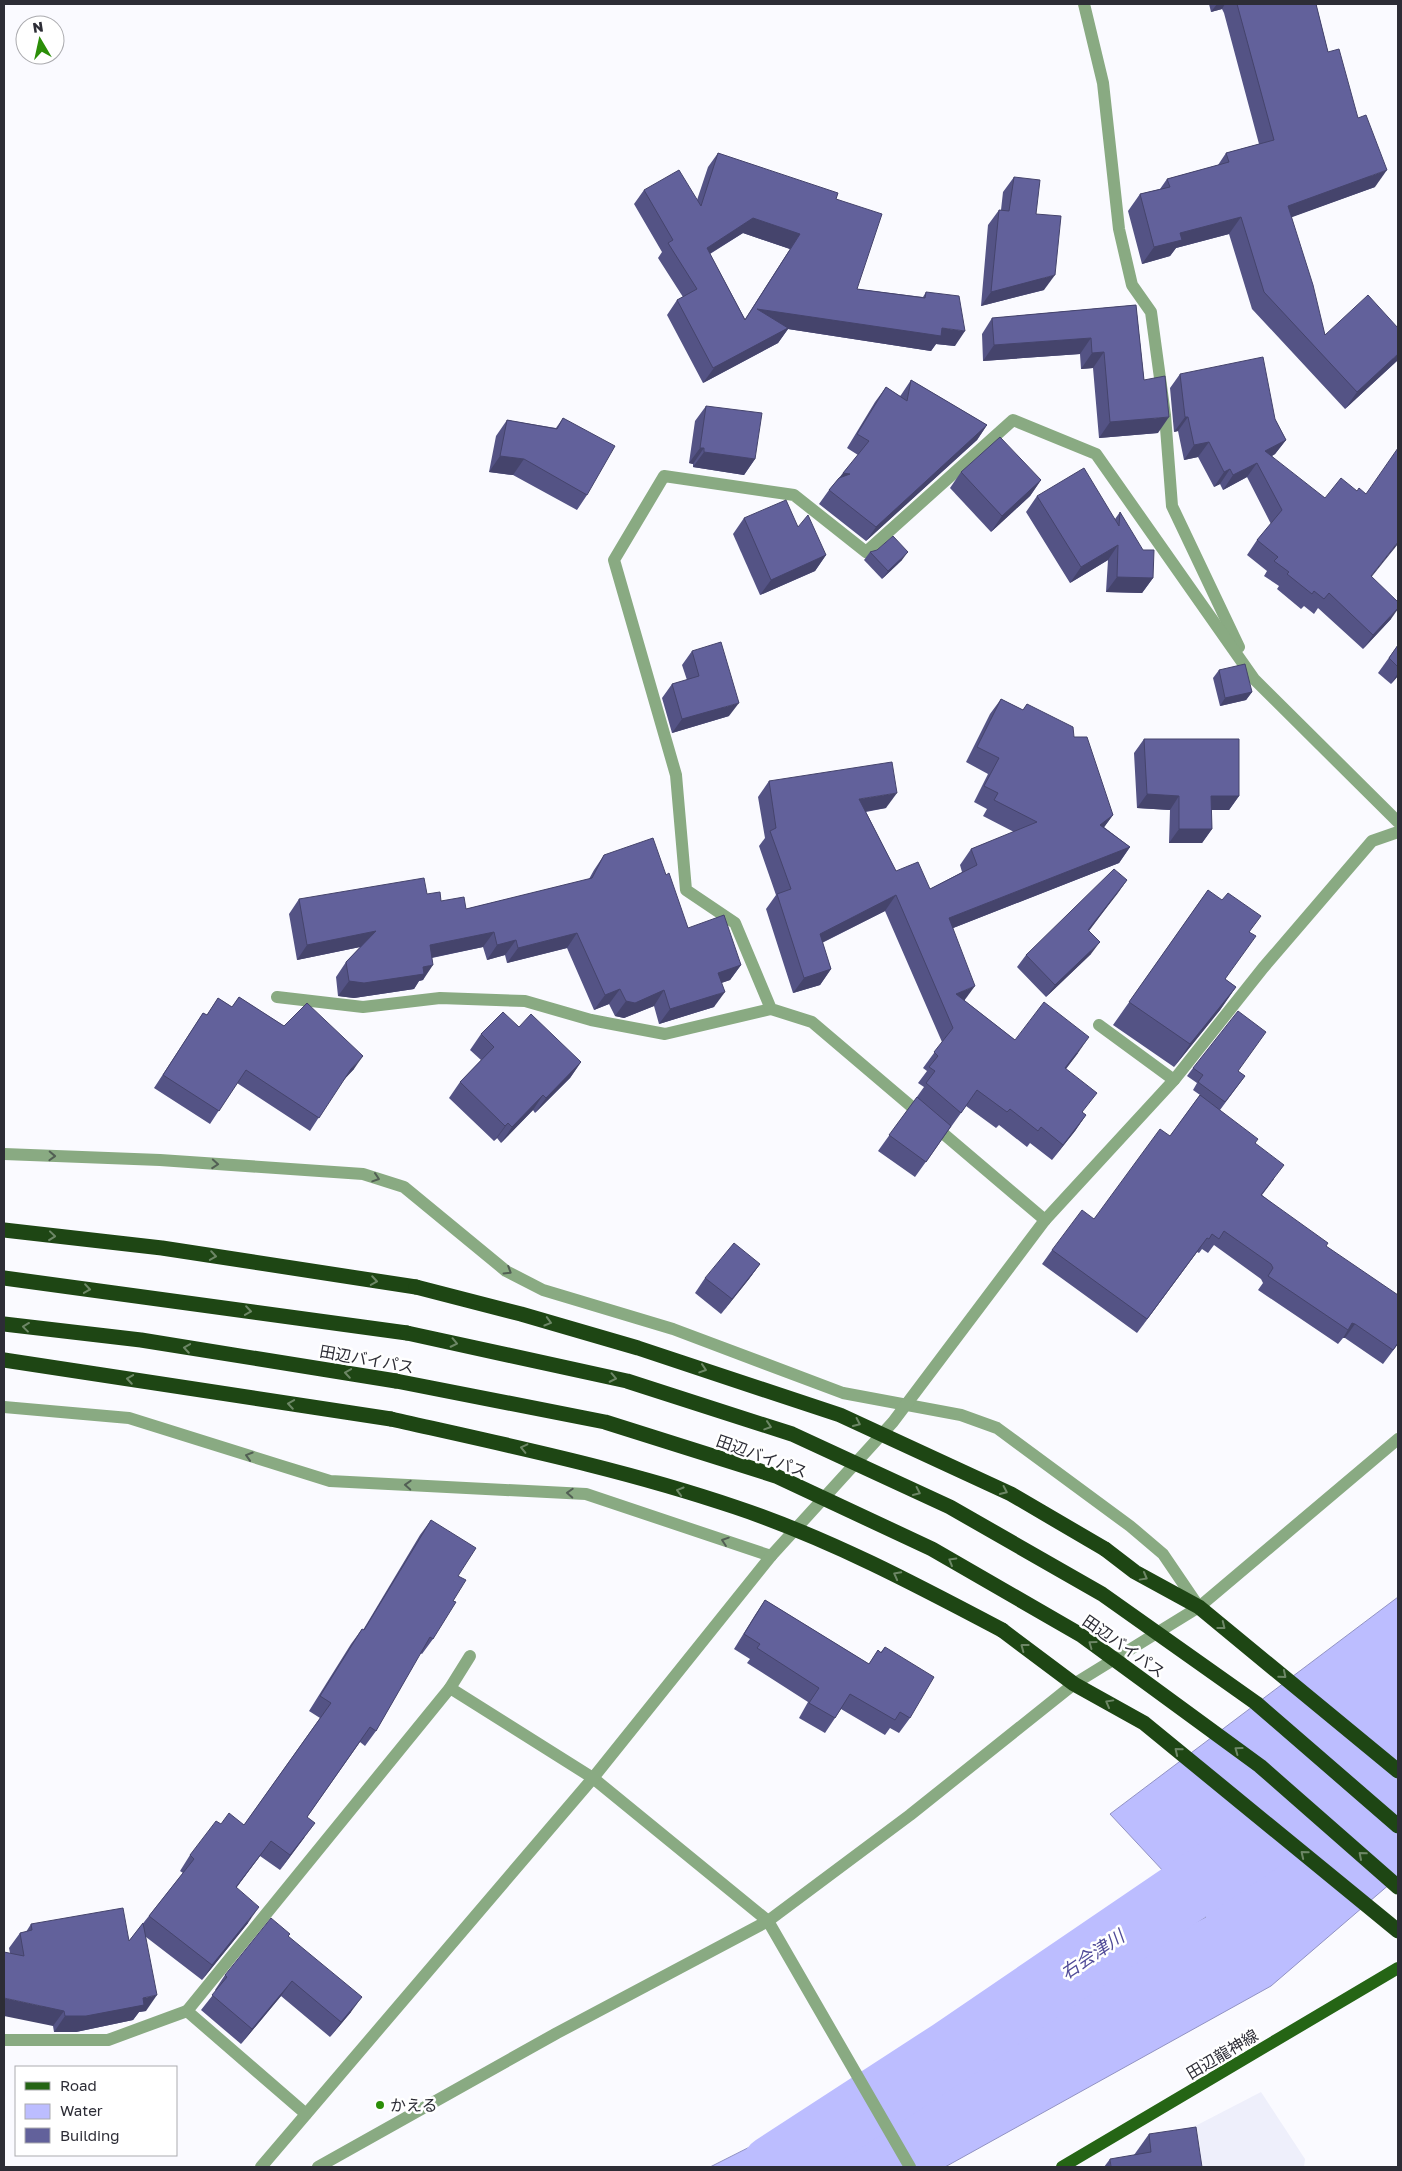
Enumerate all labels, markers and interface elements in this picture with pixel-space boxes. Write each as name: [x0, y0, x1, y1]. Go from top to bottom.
north arrow: [15, 15, 65, 65]
text: N: [31, 17, 44, 36]
one-way arrow: [49, 1151, 57, 1161]
one-way arrow: [211, 1158, 219, 1169]
one-way arrow: [372, 1172, 380, 1182]
one-way arrow: [49, 1230, 57, 1241]
one-way arrow: [209, 1250, 218, 1260]
one-way arrow: [502, 1265, 511, 1274]
one-way arrow: [370, 1275, 378, 1285]
one-way arrow: [83, 1283, 91, 1294]
one-way arrow: [244, 1305, 252, 1316]
one-way arrow: [543, 1316, 551, 1326]
one-way arrow: [22, 1322, 30, 1333]
one-way arrow: [450, 1337, 459, 1348]
street label: 田辺バイパス: [318, 1341, 416, 1377]
one-way arrow: [183, 1343, 192, 1353]
one-way arrow: [699, 1364, 707, 1374]
one-way arrow: [344, 1369, 352, 1379]
one-way arrow: [609, 1372, 618, 1383]
one-way arrow: [126, 1375, 135, 1385]
one-way arrow: [287, 1399, 295, 1409]
one-way arrow: [852, 1416, 861, 1427]
one-way arrow: [764, 1421, 772, 1431]
street label: 田辺バイパス: [714, 1430, 810, 1482]
one-way arrow: [519, 1444, 528, 1454]
one-way arrow: [246, 1451, 254, 1461]
one-way arrow: [404, 1479, 412, 1490]
one-way arrow: [999, 1484, 1008, 1495]
one-way arrow: [912, 1485, 921, 1496]
one-way arrow: [677, 1486, 685, 1496]
one-way arrow: [566, 1487, 574, 1498]
one-way arrow: [721, 1536, 730, 1546]
one-way arrow: [949, 1557, 958, 1567]
one-way arrow: [893, 1571, 902, 1581]
one-way arrow: [1139, 1571, 1148, 1581]
street label: 田辺バイパス: [1079, 1610, 1169, 1682]
one-way arrow: [1216, 1620, 1225, 1628]
one-way arrow: [1088, 1641, 1098, 1650]
one-way arrow: [1021, 1644, 1030, 1652]
one-way arrow: [1277, 1670, 1286, 1678]
one-way arrow: [1105, 1700, 1114, 1710]
one-way arrow: [1234, 1747, 1243, 1756]
one-way arrow: [1175, 1748, 1184, 1757]
one-way arrow: [1301, 1850, 1310, 1859]
one-way arrow: [1358, 1851, 1367, 1860]
water label: 右会津川: [1056, 1924, 1130, 1983]
street label: 田辺龍神線: [1183, 2025, 1261, 2083]
legend: [15, 2066, 178, 2156]
text: Road: [60, 2076, 97, 2094]
place label: かえる: [390, 2095, 438, 2115]
marker: かえる: [374, 2099, 386, 2111]
text: Water: [60, 2101, 103, 2119]
text: Building: [60, 2126, 120, 2144]

